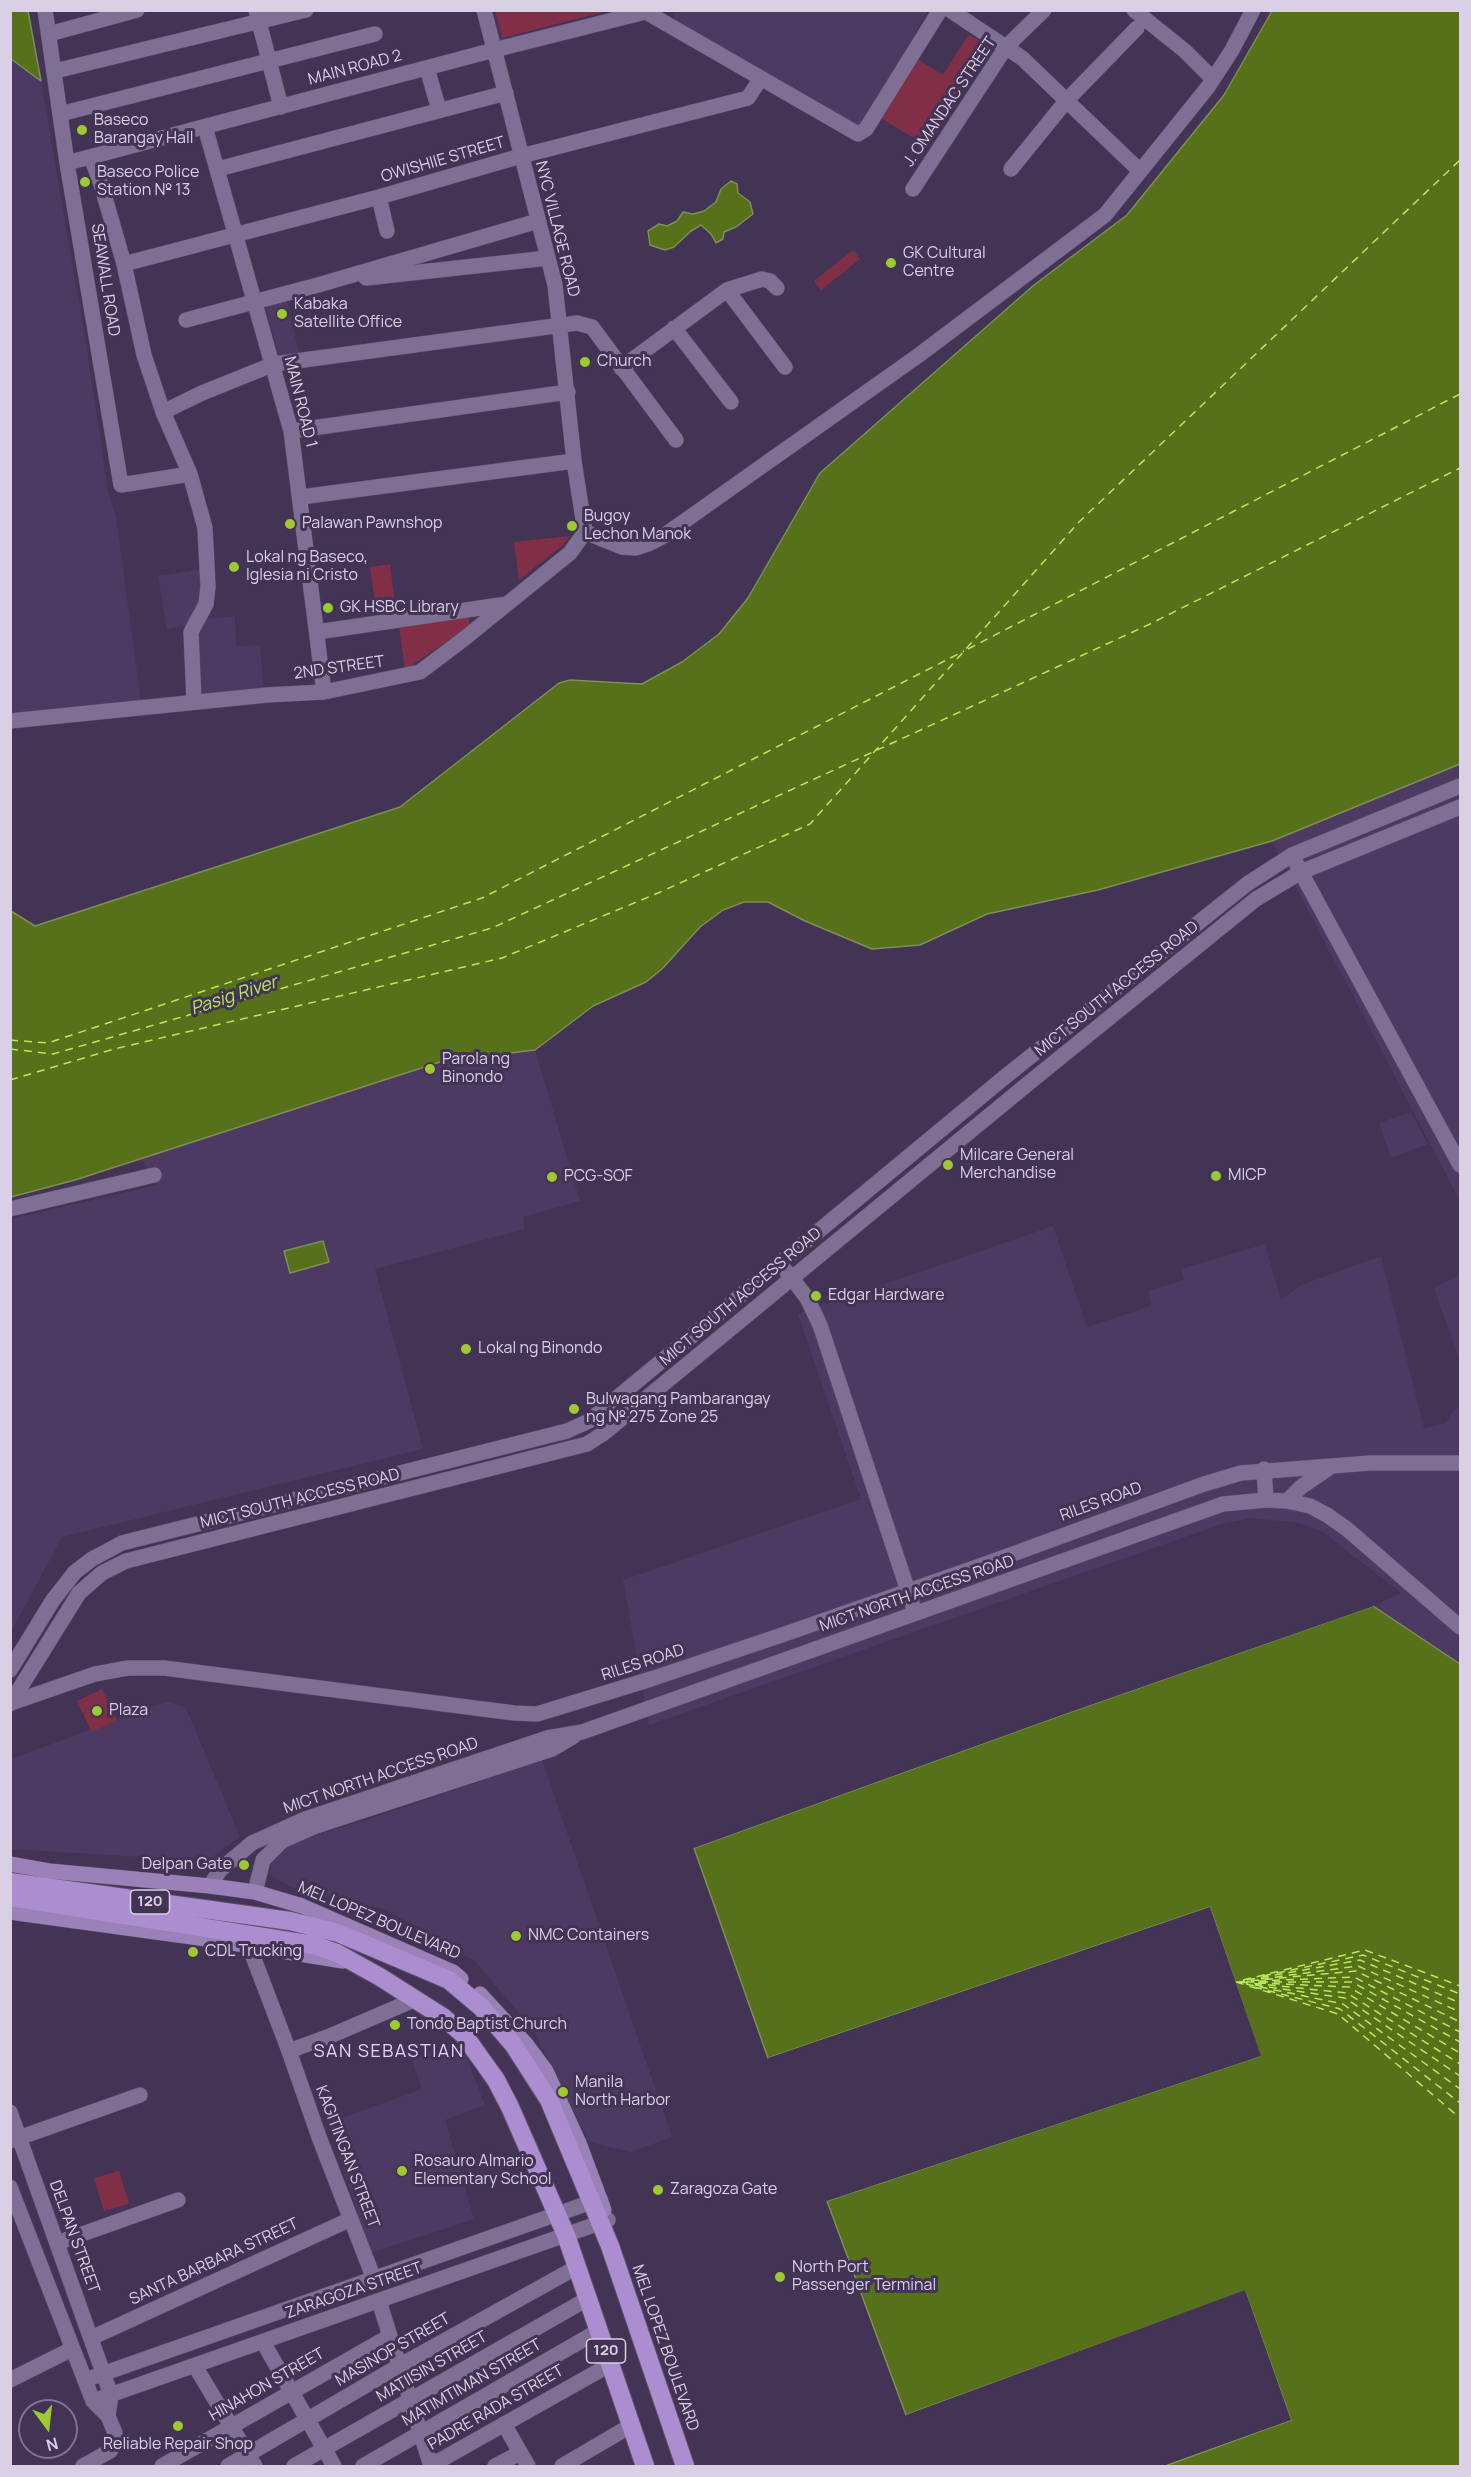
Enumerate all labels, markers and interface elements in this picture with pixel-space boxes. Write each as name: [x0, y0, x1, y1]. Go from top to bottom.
street label: J. OMANDAC STREET: [900, 34, 1000, 170]
street label: MAIN ROAD 2: [306, 46, 404, 90]
place label: Baseco Barangay Hall: [94, 111, 193, 149]
marker: Baseco Barangay Hall: [75, 123, 89, 137]
street label: OWISHIIE STREET: [379, 133, 507, 187]
street label: NYC VILLAGE ROAD: [531, 159, 583, 299]
place label: Baseco Police Station № 13: [97, 163, 199, 201]
marker: Baseco Police Station № 13: [78, 175, 92, 189]
street label: SEAWALL ROAD: [87, 222, 123, 338]
place label: GK Cultural Centre: [903, 244, 986, 282]
marker: GK Cultural Centre: [884, 256, 898, 270]
place label: Kabaka Satellite Office: [294, 295, 402, 333]
marker: Kabaka Satellite Office: [275, 307, 289, 321]
place label: Church: [597, 352, 651, 372]
street label: MAIN ROAD 1: [279, 354, 321, 450]
marker: Church: [578, 355, 592, 369]
place label: Bugoy Lechon Manok: [584, 507, 691, 545]
place label: Palawan Pawnshop: [302, 514, 442, 534]
marker: Palawan Pawnshop: [283, 517, 297, 531]
marker: Bugoy Lechon Manok: [565, 519, 579, 533]
place label: Lokal ng Baseco, Iglesia ni Cristo: [246, 548, 368, 586]
marker: Lokal ng Baseco, Iglesia ni Cristo: [227, 560, 241, 574]
place label: GK HSBC Library: [340, 598, 459, 618]
marker: GK HSBC Library: [321, 601, 335, 615]
street label: 2ND STREET: [292, 652, 386, 684]
street label: MICT SOUTH ACCESS ROAD: [1031, 917, 1203, 1061]
water label: Pasig River: [188, 972, 280, 1020]
place label: Parola ng Binondo: [442, 1050, 510, 1088]
marker: Parola ng Binondo: [423, 1062, 437, 1076]
place label: Milcare General Merchandise: [960, 1146, 1074, 1184]
marker: Milcare General Merchandise: [941, 1158, 955, 1172]
place label: MICP: [1228, 1166, 1266, 1186]
place label: PCG-SOF: [564, 1167, 633, 1187]
marker: MICP: [1209, 1169, 1223, 1183]
marker: PCG-SOF: [545, 1170, 559, 1184]
street label: MICT SOUTH ACCESS ROAD: [656, 1224, 826, 1370]
place label: Edgar Hardware: [828, 1286, 945, 1306]
marker: Edgar Hardware: [809, 1289, 823, 1303]
place label: Lokal ng Binondo: [478, 1339, 602, 1359]
marker: Lokal ng Binondo: [459, 1342, 473, 1356]
place label: Bulwagang Pambarangay ng № 275 Zone 25: [586, 1390, 771, 1428]
marker: Bulwagang Pambarangay ng № 275 Zone 25: [567, 1402, 581, 1416]
street label: MICT SOUTH ACCESS ROAD: [198, 1465, 402, 1533]
street label: RILES ROAD: [1057, 1478, 1145, 1526]
street label: MICT NORTH ACCESS ROAD: [817, 1552, 1017, 1636]
street label: RILES ROAD: [599, 1641, 687, 1685]
place label: Plaza: [109, 1701, 148, 1721]
marker: Plaza: [90, 1704, 104, 1718]
street label: MICT NORTH ACCESS ROAD: [281, 1734, 481, 1818]
place label: Delpan Gate: [141, 1855, 232, 1875]
marker: Delpan Gate: [237, 1858, 251, 1872]
street label: MEL LOPEZ BOULEVARD: [295, 1878, 463, 1964]
road number: 120: [130, 1890, 170, 1914]
place label: NMC Containers: [528, 1926, 649, 1946]
marker: NMC Containers: [509, 1929, 523, 1943]
place label: CDL Trucking: [205, 1942, 302, 1962]
marker: CDL Trucking: [186, 1945, 200, 1959]
place label: Tondo Baptist Church: [407, 2015, 567, 2035]
marker: Tondo Baptist Church: [388, 2018, 402, 2032]
district label: SAN SEBASTIAN: [313, 2041, 465, 2063]
place label: Manila North Harbor: [575, 2073, 671, 2111]
street label: KAGITINGAN STREET: [311, 2083, 383, 2231]
marker: Manila North Harbor: [556, 2085, 570, 2099]
place label: Rosauro Almario Elementary School: [414, 2152, 552, 2190]
marker: Rosauro Almario Elementary School: [395, 2164, 409, 2178]
street label: DELPAN STREET: [45, 2178, 103, 2296]
place label: Zaragoza Gate: [670, 2180, 777, 2200]
marker: Zaragoza Gate: [651, 2183, 665, 2197]
street label: SANTA BARBARA STREET: [126, 2214, 302, 2310]
place label: North Port Passenger Terminal: [792, 2258, 936, 2296]
street label: ZARAGOZA STREET: [283, 2259, 425, 2323]
street label: MEL LOPEZ BOULEVARD: [628, 2262, 702, 2434]
marker: North Port Passenger Terminal: [773, 2270, 787, 2284]
street label: MASINOP STREET: [332, 2309, 454, 2391]
street label: MATIISIN STREET: [373, 2328, 491, 2406]
street label: MATIMTIMAN STREET: [399, 2335, 545, 2431]
road number: 120: [586, 2339, 626, 2363]
street label: HINAHON STREET: [206, 2344, 328, 2426]
street label: PADRE RADA STREET: [425, 2361, 567, 2455]
north arrow: [18, 2399, 78, 2459]
marker: Reliable Repair Shop: [171, 2419, 185, 2433]
text: N: [44, 2432, 61, 2457]
place label: Reliable Repair Shop: [103, 2435, 253, 2455]

